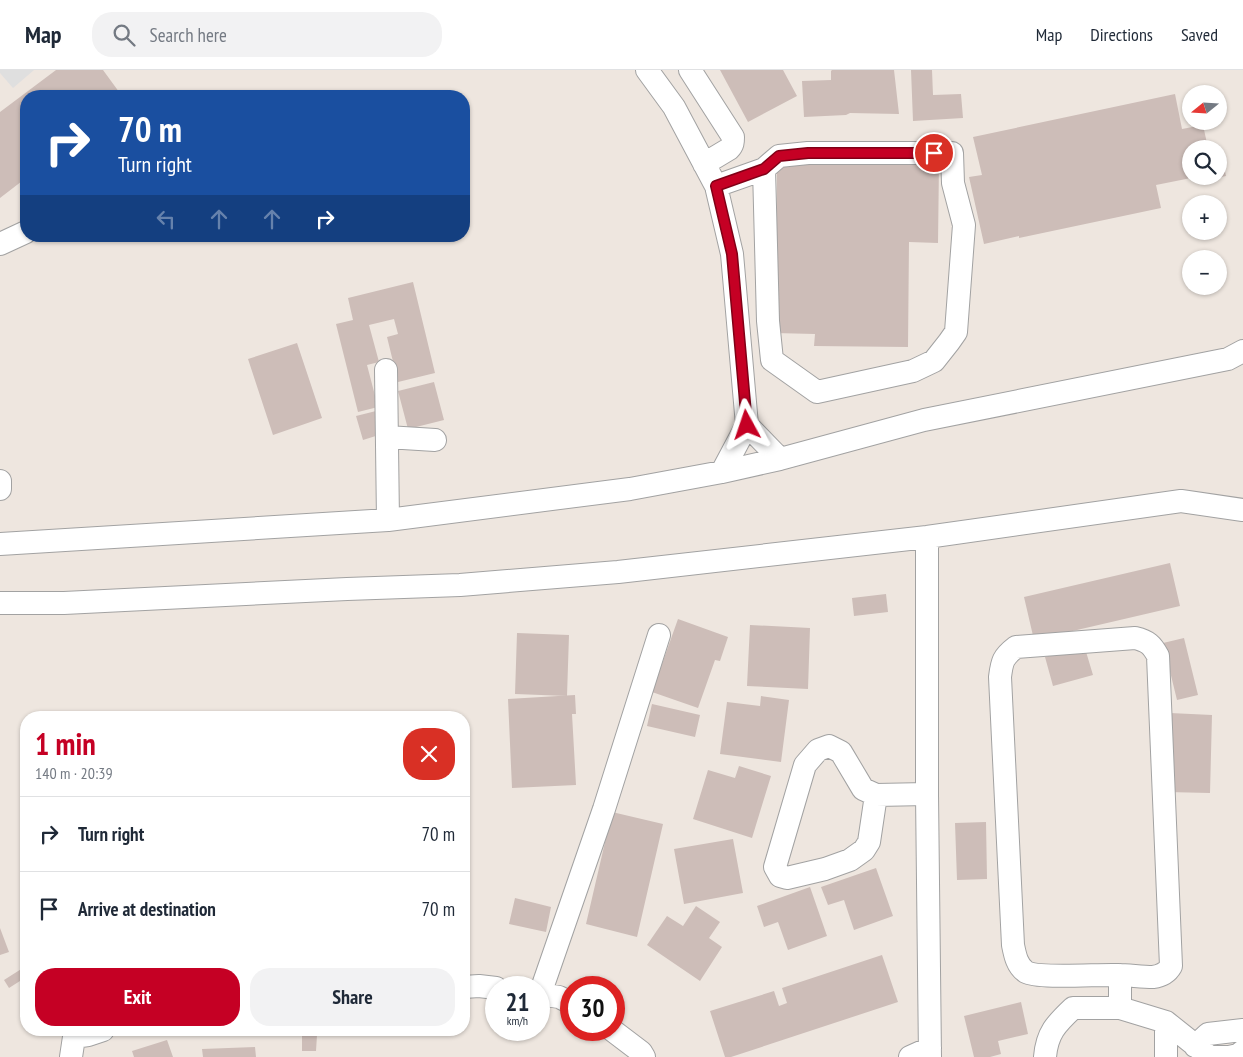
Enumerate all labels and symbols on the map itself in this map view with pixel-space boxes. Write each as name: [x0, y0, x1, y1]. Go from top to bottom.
north arrow: [1182, 85, 1228, 130]
pin: [913, 132, 955, 174]
position arrow: [720, 398, 772, 450]
speed limit sign: 30: [560, 976, 625, 1041]

